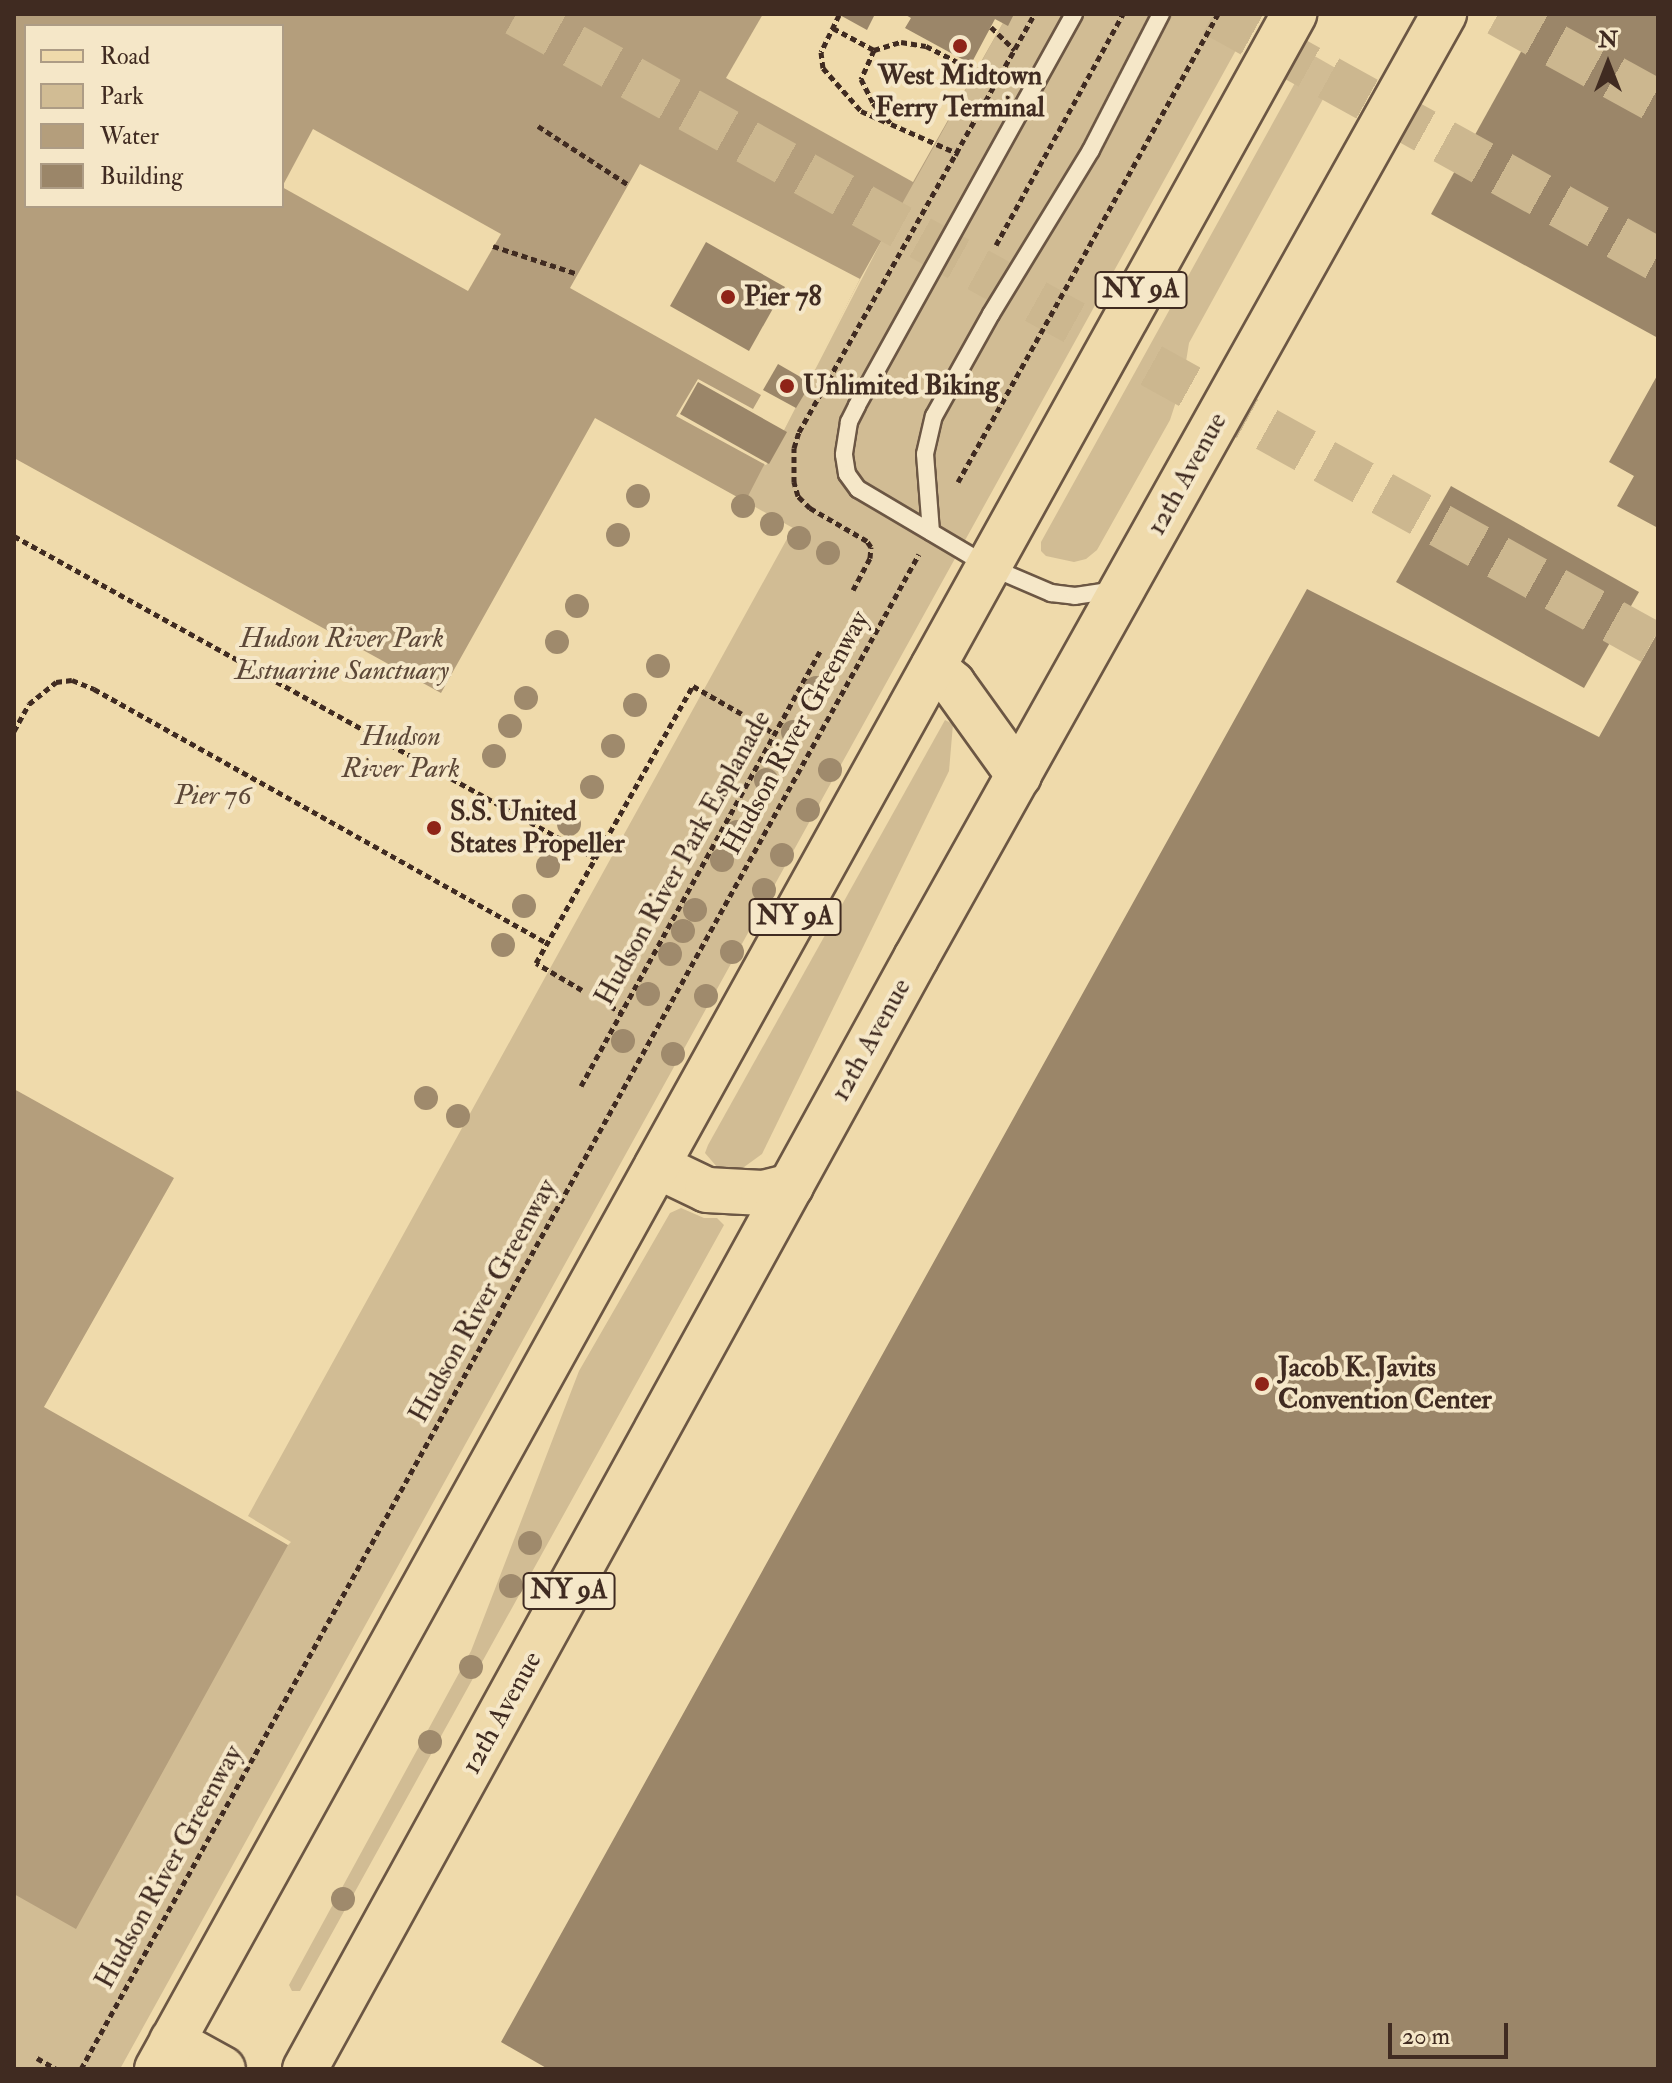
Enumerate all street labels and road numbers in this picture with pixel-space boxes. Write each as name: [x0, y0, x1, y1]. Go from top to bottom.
road number: NY 9A: [1093, 268, 1189, 312]
street label: 12th Avenue: [1140, 407, 1234, 541]
street label: Hudson River Greenway: [715, 605, 877, 861]
street label: Hudson River Park Esplanade: [588, 705, 778, 1011]
road number: NY 9A: [747, 895, 843, 939]
street label: 12th Avenue: [824, 973, 918, 1107]
street label: Hudson River Greenway: [402, 1173, 564, 1429]
road number: NY 9A: [521, 1569, 617, 1613]
street label: 12th Avenue: [455, 1646, 549, 1780]
street label: Hudson River Greenway: [88, 1739, 250, 1995]

